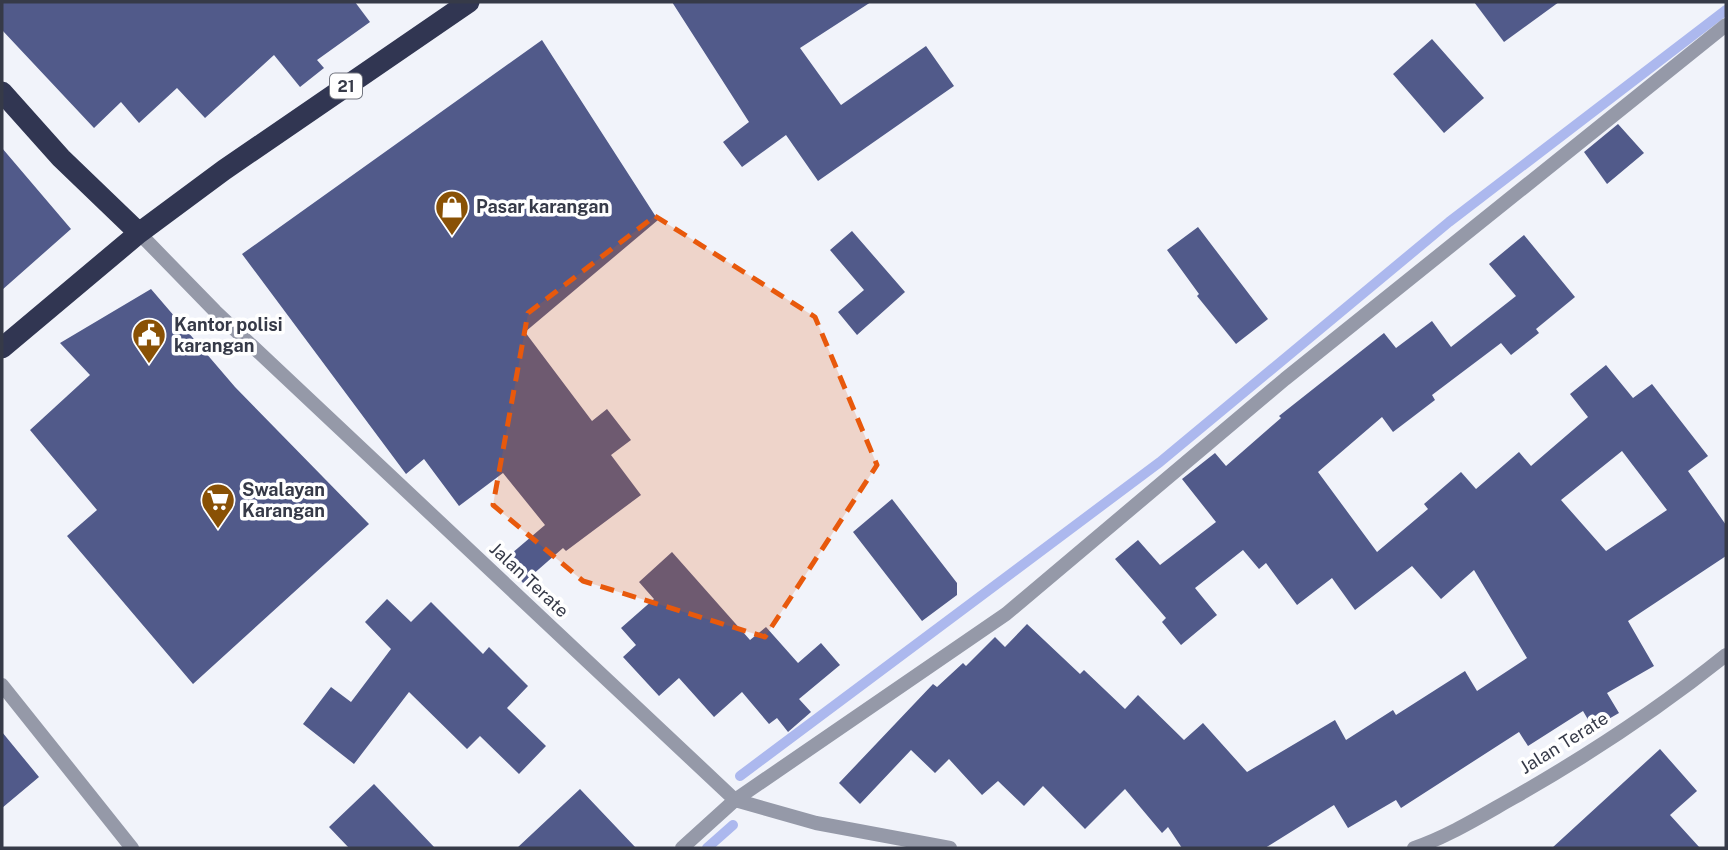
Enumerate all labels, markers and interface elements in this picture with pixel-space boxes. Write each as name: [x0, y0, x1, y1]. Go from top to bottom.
road number: 21: [330, 74, 362, 99]
shop icon: Pasar karangan: [433, 188, 471, 237]
place label: Pasar karangan: [476, 196, 609, 217]
place label: Kantor polisi karangan: [174, 314, 282, 356]
public building icon: Kantor polisi karangan: [130, 316, 168, 365]
place label: Swalayan Karangan: [242, 479, 325, 521]
supermarket icon: Swalayan Karangan: [199, 481, 237, 530]
street label: Jalan Terate: [486, 538, 573, 621]
street label: Jalan Terate: [1516, 707, 1612, 778]

